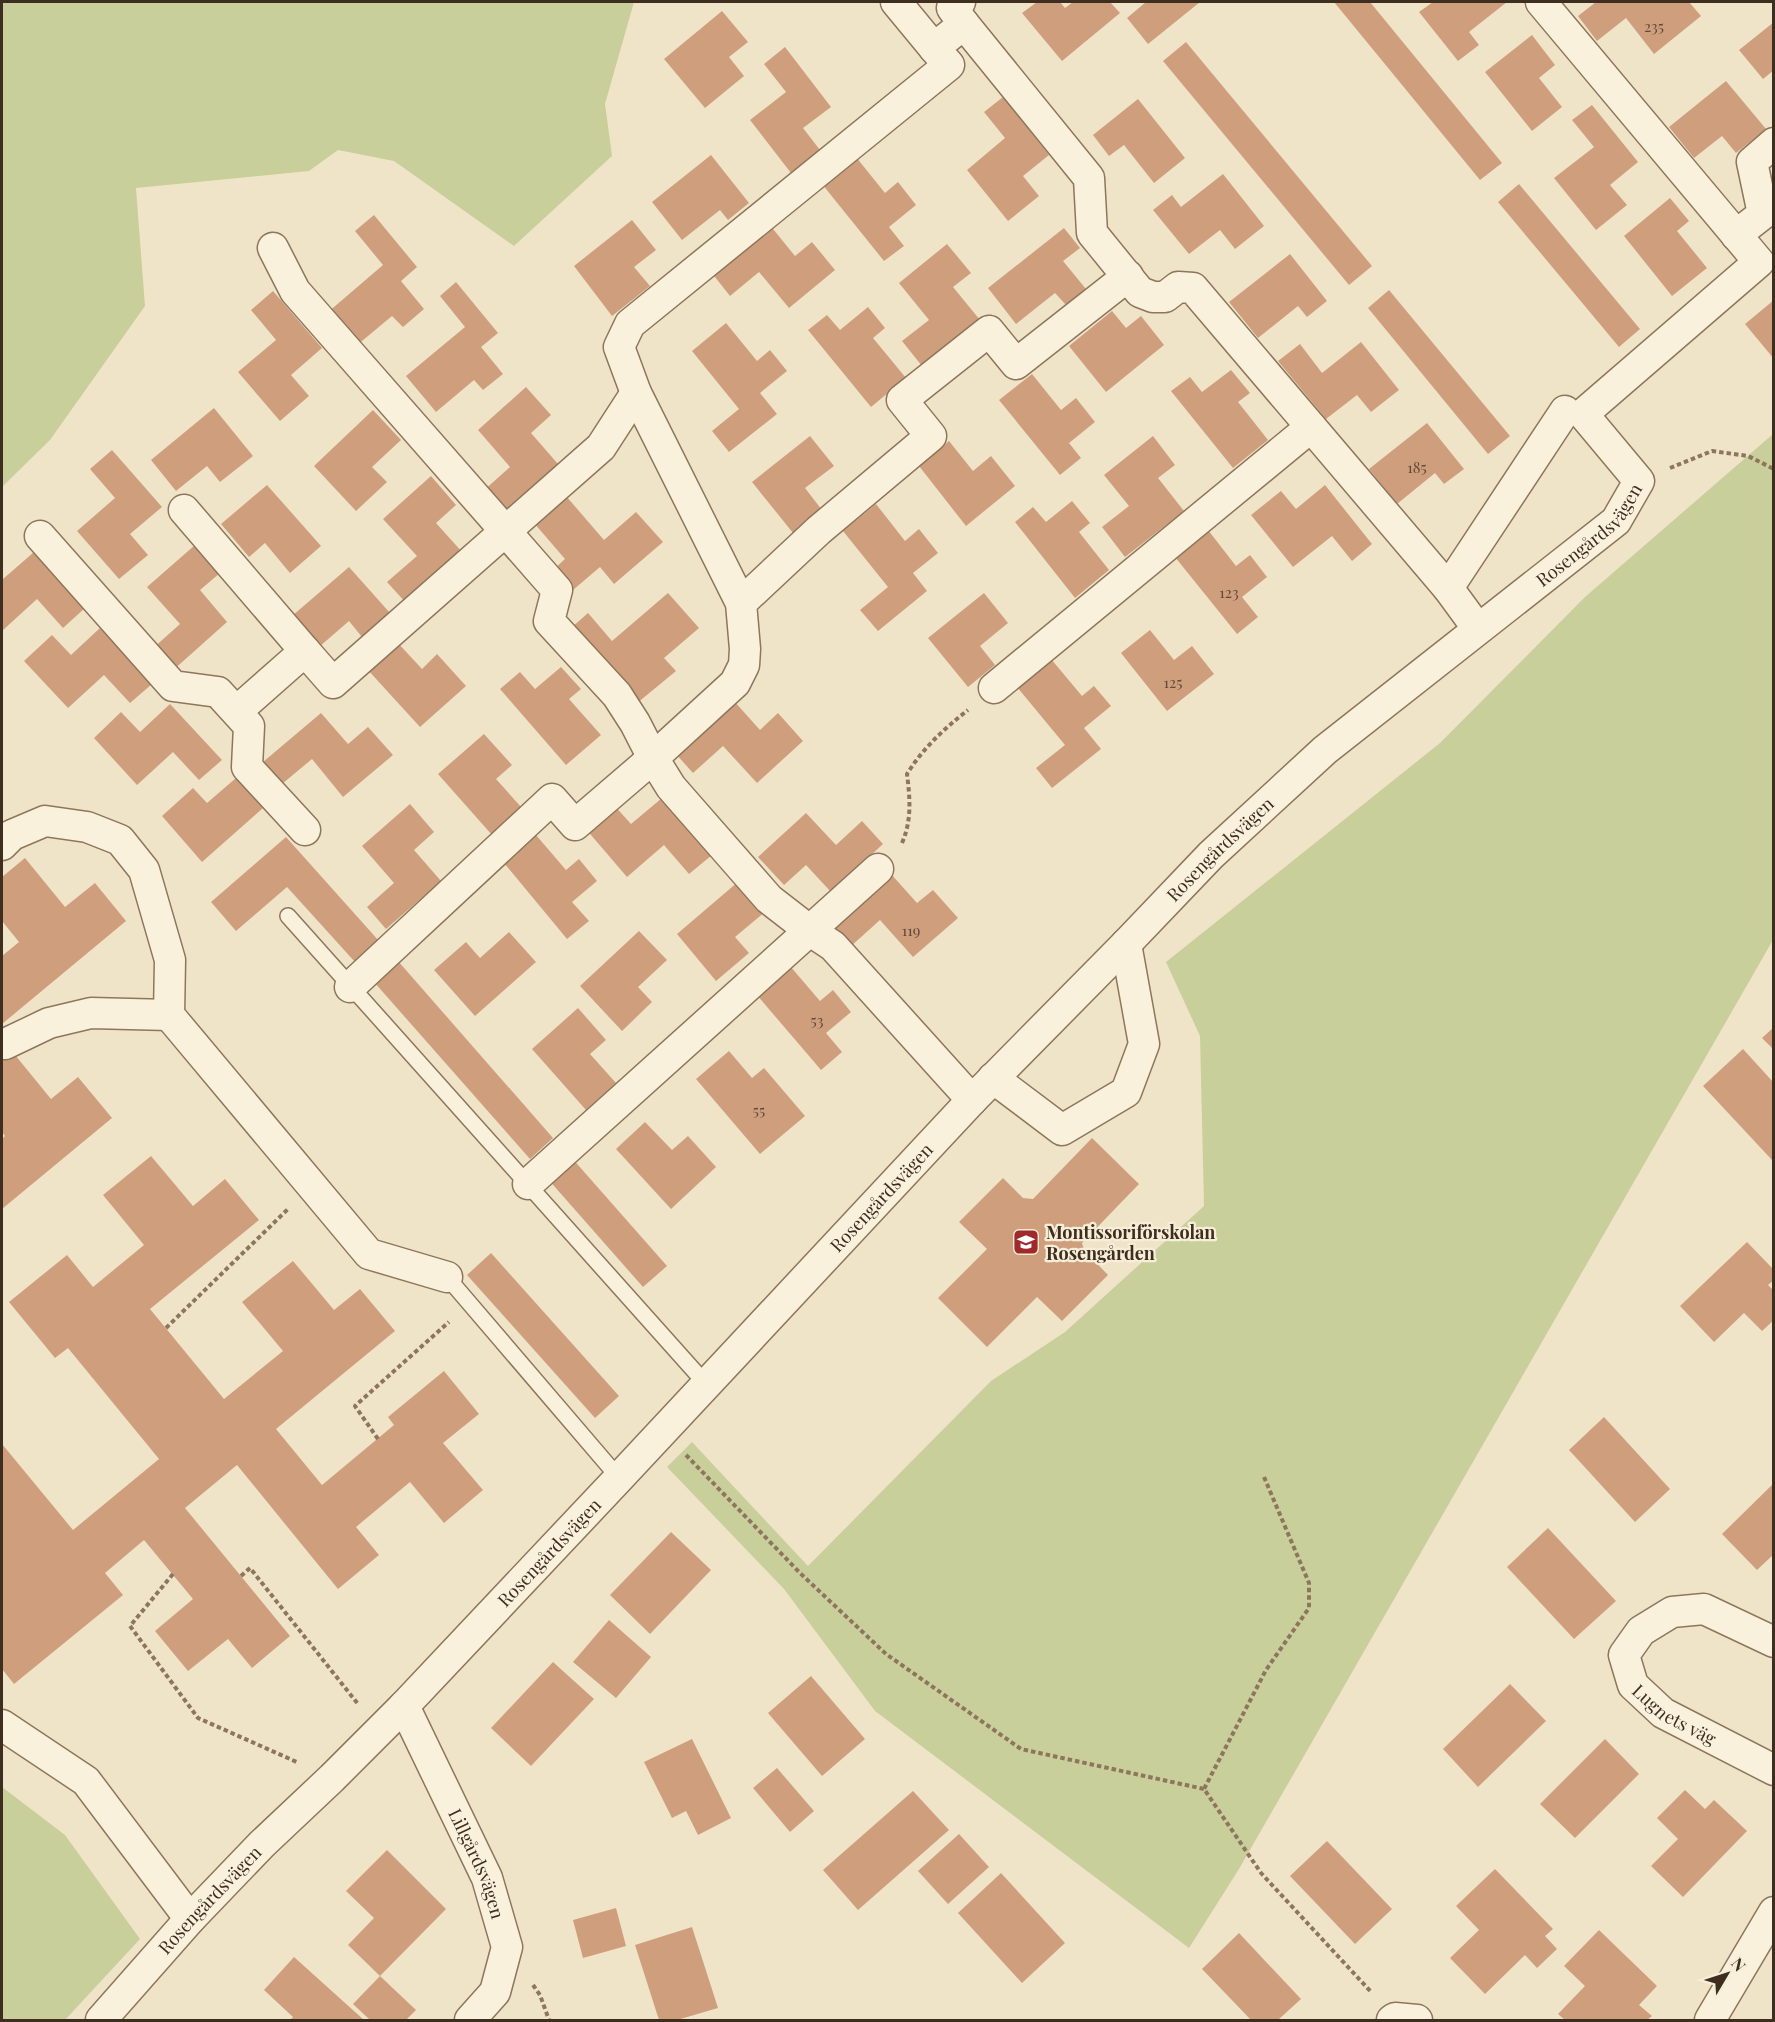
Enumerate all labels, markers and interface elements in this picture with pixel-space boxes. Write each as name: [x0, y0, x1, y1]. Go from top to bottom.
house number: 235: [1644, 16, 1664, 36]
house number: 185: [1407, 457, 1427, 477]
street label: Rosengårdsvägen: [1531, 479, 1647, 592]
house number: 123: [1219, 582, 1239, 602]
house number: 125: [1164, 672, 1182, 692]
street label: Rosengårdsvägen: [1161, 791, 1279, 907]
house number: 119: [902, 920, 920, 940]
house number: 53: [811, 1010, 824, 1030]
house number: 55: [753, 1100, 765, 1120]
street label: Rosengårdsvägen: [824, 1138, 938, 1257]
place label: Montissoriförskolan Rosengården: [1046, 1220, 1215, 1265]
school or university icon: Montissoriförskolan Rosengården: [1011, 1227, 1041, 1257]
street label: Rosengårdsvägen: [492, 1493, 606, 1612]
street label: Lugnets väg: [1627, 1679, 1721, 1751]
street label: Lillgårdsvägen: [443, 1805, 510, 1922]
street label: Rosengårdsvägen: [153, 1840, 266, 1959]
north arrow: [1697, 1944, 1757, 2004]
text: N: [1727, 1953, 1751, 1976]

